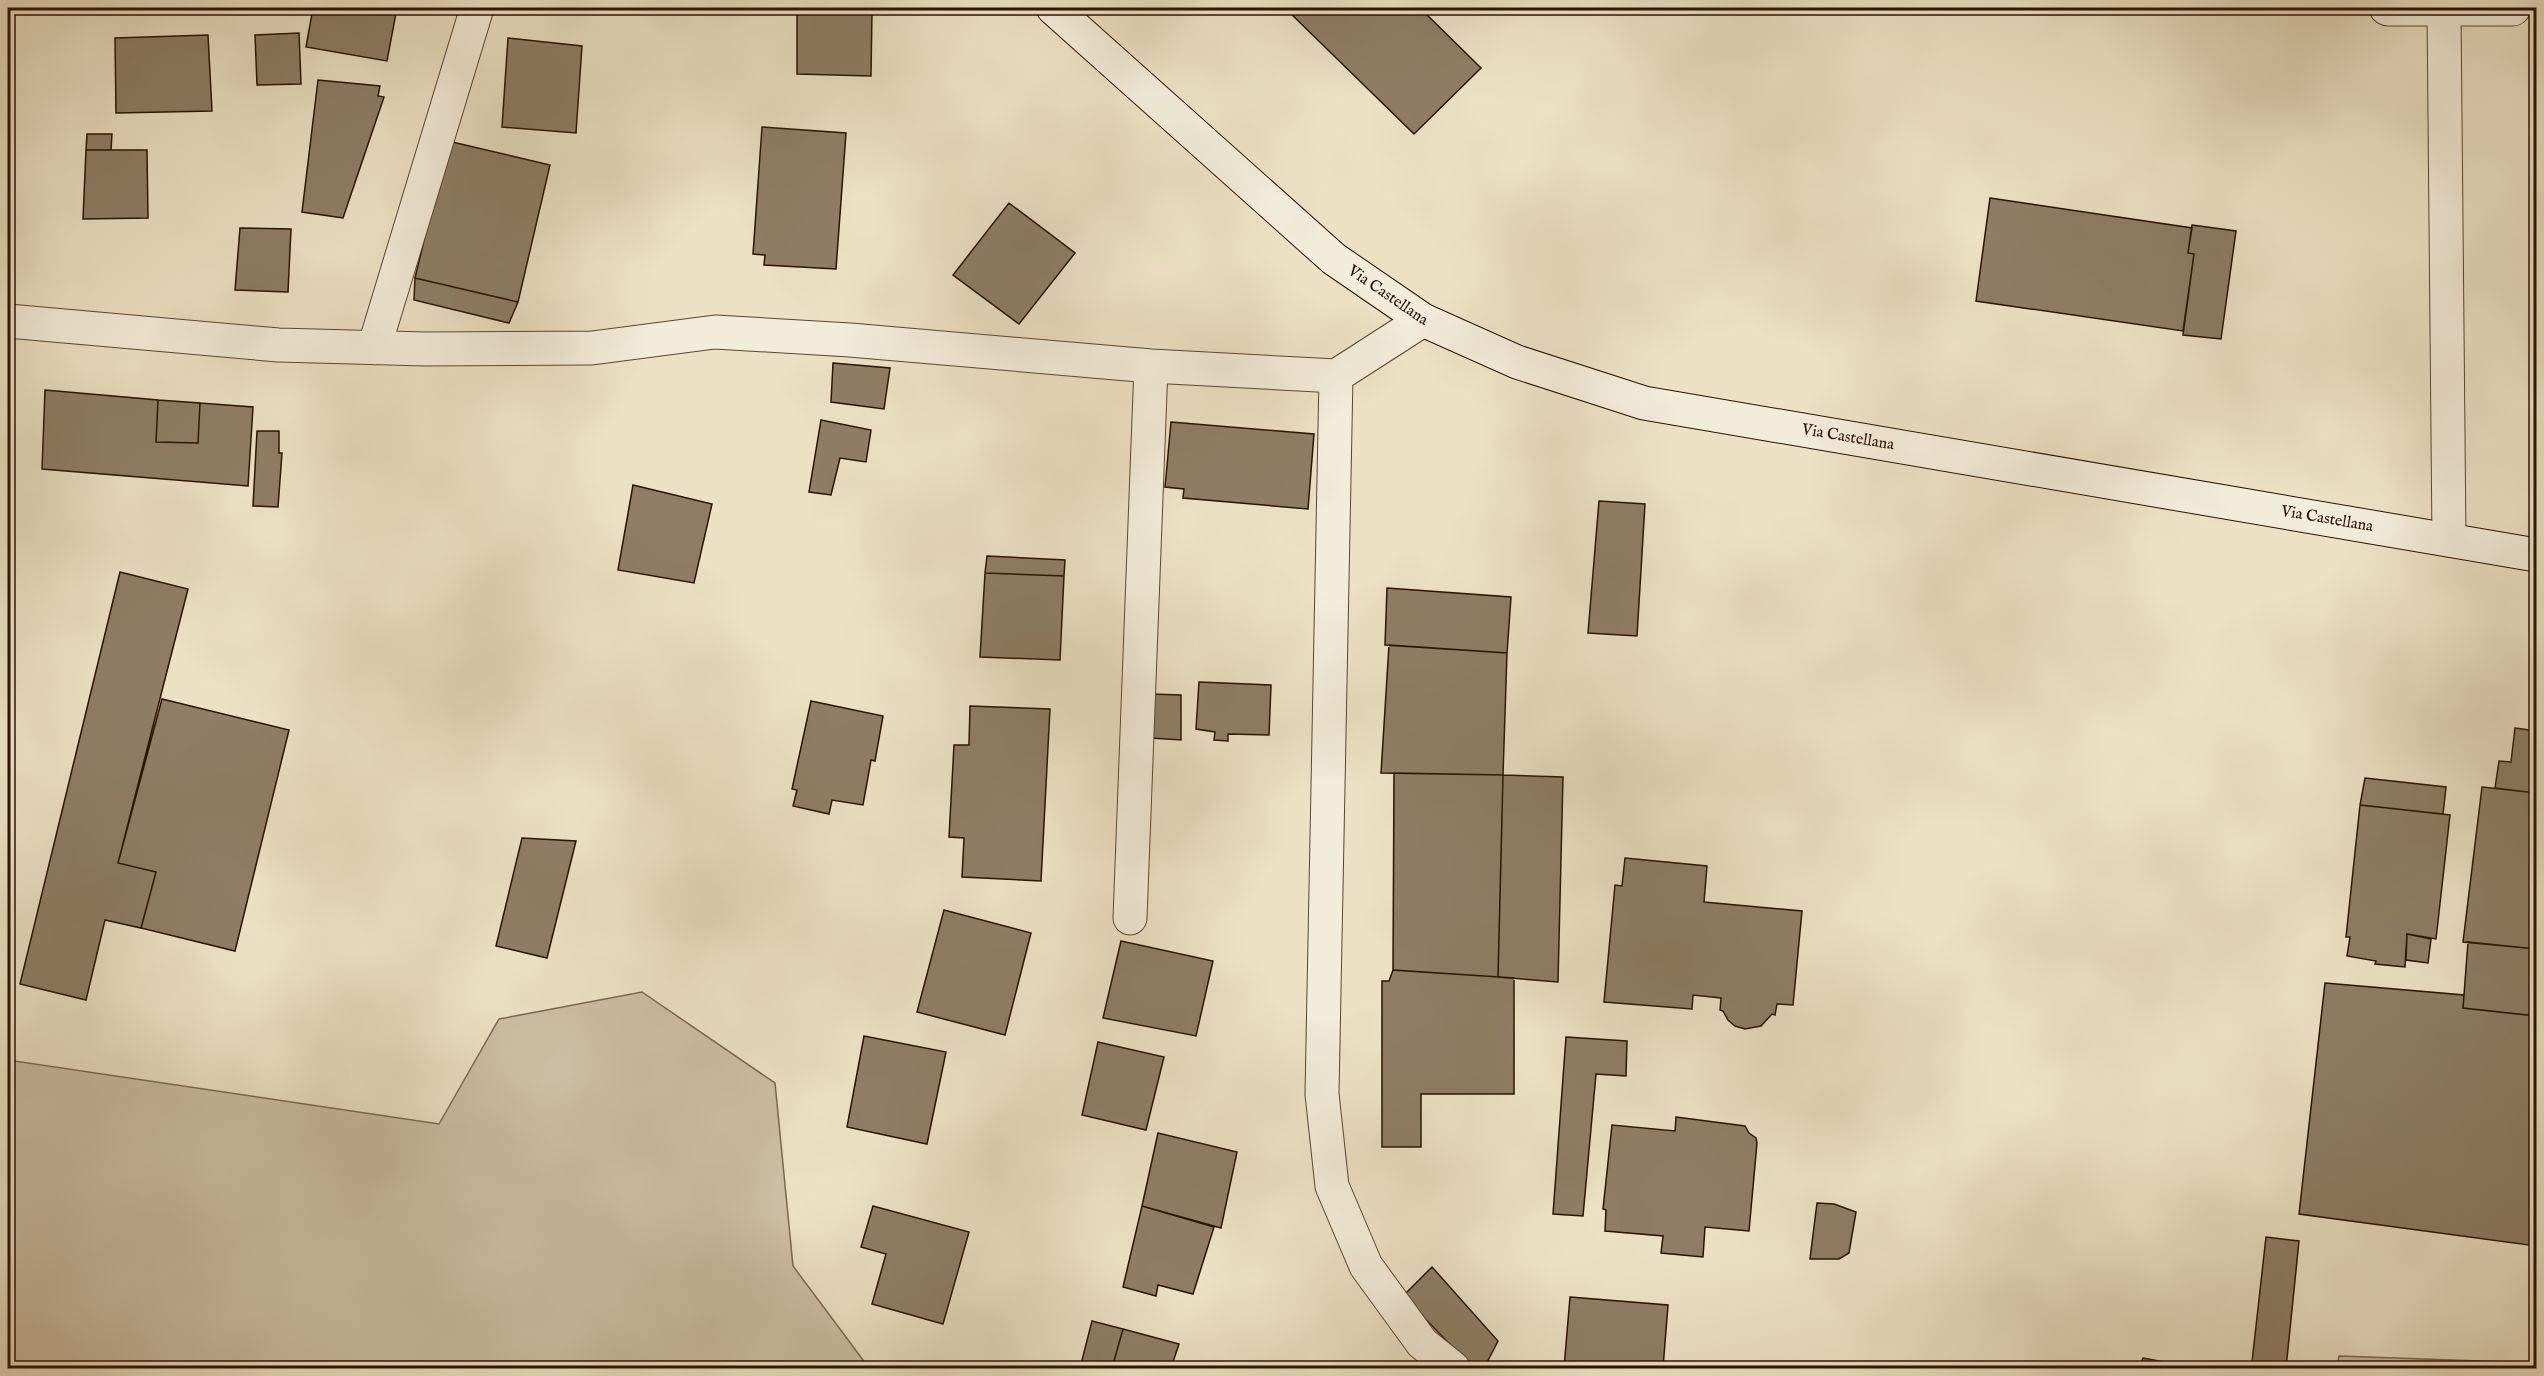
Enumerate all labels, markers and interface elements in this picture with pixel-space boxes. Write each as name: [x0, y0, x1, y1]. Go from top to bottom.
street label: Via Castellana: [1343, 261, 1431, 331]
street label: Via Castellana: [1799, 420, 1896, 455]
street label: Via Castellana: [2278, 502, 2375, 537]

